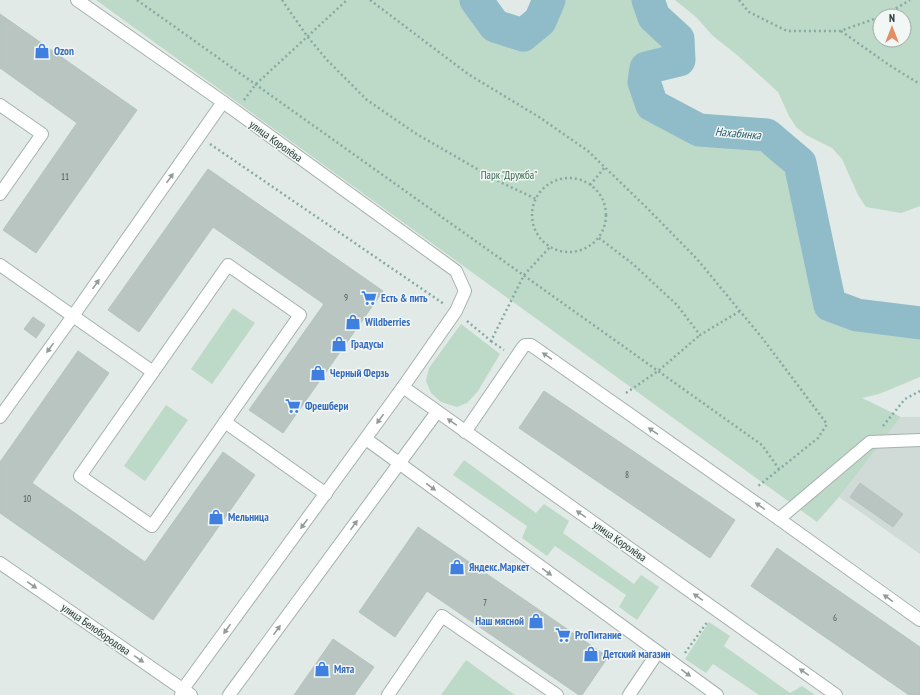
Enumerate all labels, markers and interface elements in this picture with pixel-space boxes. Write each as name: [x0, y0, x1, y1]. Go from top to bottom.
north arrow: [872, 8, 912, 48]
text: N: [889, 11, 895, 25]
shop icon: Ozon: [33, 42, 51, 60]
place label: Ozon: [54, 44, 74, 58]
street label: улица Королёва: [247, 117, 305, 165]
water label: Нахабинка: [714, 124, 763, 143]
park label: Парк "Дружба": [481, 168, 537, 182]
house number: 11: [61, 171, 69, 182]
one-way arrow: [166, 173, 174, 183]
one-way arrow: [92, 279, 100, 290]
supermarket icon: Есть & пить: [360, 289, 378, 307]
place label: Есть & пить: [381, 291, 428, 305]
house number: 9: [344, 292, 348, 303]
shop icon: Wildberries: [344, 313, 362, 331]
place label: Wildberries: [364, 315, 410, 329]
shop icon: Градусы: [330, 335, 348, 353]
place label: Градусы: [351, 337, 384, 351]
one-way arrow: [46, 343, 54, 353]
one-way arrow: [542, 352, 552, 360]
shop icon: Черный Ферзь: [309, 364, 327, 382]
place label: Черный Ферзь: [330, 366, 390, 380]
supermarket icon: Фрешбери: [284, 397, 302, 415]
place label: Фрешбери: [305, 399, 348, 413]
one-way arrow: [376, 414, 384, 424]
one-way arrow: [447, 418, 457, 426]
one-way arrow: [648, 427, 659, 435]
house number: 8: [625, 469, 629, 480]
one-way arrow: [425, 482, 436, 491]
house number: 10: [23, 493, 31, 504]
one-way arrow: [754, 502, 765, 510]
shop icon: Мельница: [207, 508, 225, 526]
place label: Мельница: [228, 510, 269, 524]
one-way arrow: [576, 510, 586, 518]
street label: улица Королёва: [591, 518, 649, 564]
one-way arrow: [300, 519, 308, 529]
one-way arrow: [350, 519, 358, 530]
shop icon: Яндекс.Маркет: [448, 558, 466, 576]
place label: Яндекс.Маркет: [469, 560, 530, 574]
one-way arrow: [542, 567, 552, 575]
one-way arrow: [27, 581, 37, 589]
one-way arrow: [693, 593, 704, 601]
one-way arrow: [883, 594, 894, 602]
house number: 7: [483, 597, 487, 608]
street label: улица Белобородова: [59, 600, 133, 658]
shop icon: Наш мясной: [527, 612, 545, 630]
house number: 6: [833, 612, 837, 623]
place label: Наш мясной: [475, 614, 524, 628]
one-way arrow: [223, 624, 231, 634]
one-way arrow: [273, 624, 281, 635]
supermarket icon: ProПитание: [554, 626, 572, 644]
place label: ProПитание: [575, 628, 622, 642]
shop icon: Детский магазин: [582, 645, 600, 663]
place label: Детский магазин: [603, 647, 671, 661]
one-way arrow: [134, 655, 144, 663]
shop icon: Мята: [313, 660, 331, 678]
place label: Мята: [334, 662, 355, 676]
one-way arrow: [681, 668, 691, 676]
one-way arrow: [799, 668, 810, 676]

